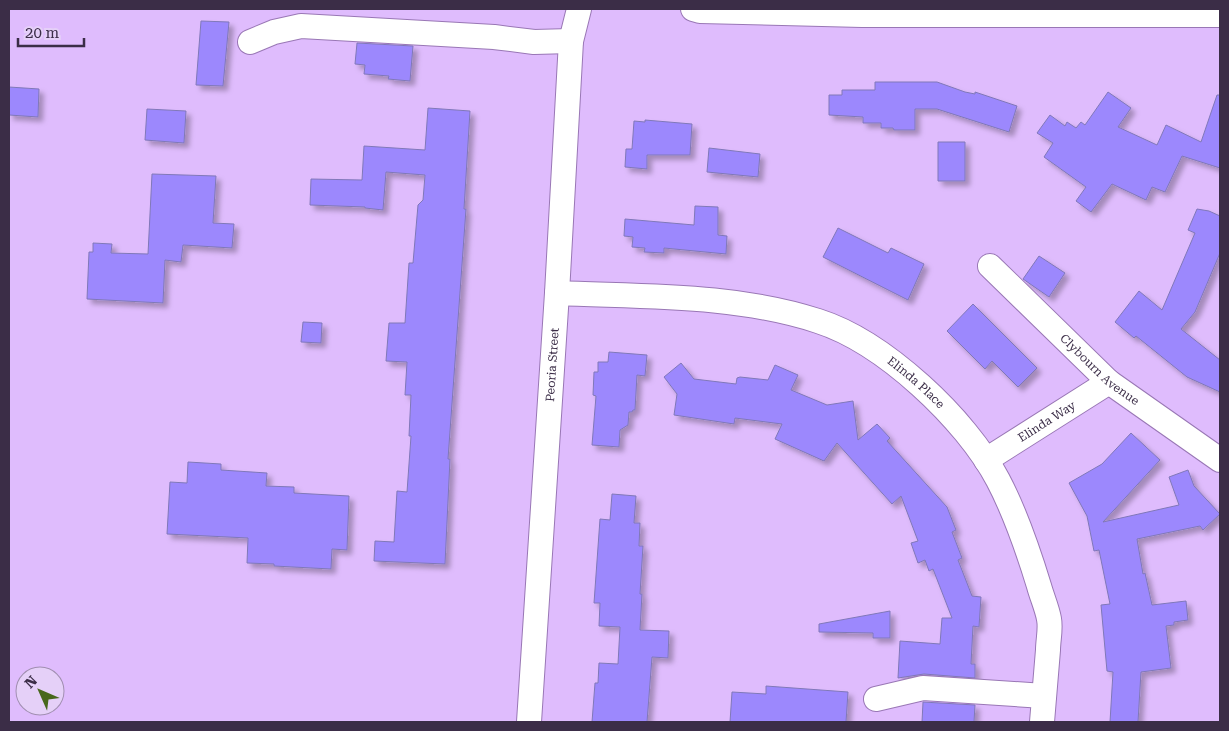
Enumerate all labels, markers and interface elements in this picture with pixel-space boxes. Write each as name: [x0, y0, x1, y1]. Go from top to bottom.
scale bar: [18, 15, 84, 47]
text: 20 m: [25, 24, 60, 42]
street label: Peoria Street: [543, 327, 562, 402]
street label: Clybourn Avenue: [1057, 331, 1142, 408]
street label: Elinda Place: [885, 354, 948, 412]
street label: Elinda Way: [1015, 398, 1079, 445]
north arrow: [15, 666, 65, 716]
text: N: [21, 672, 40, 691]

